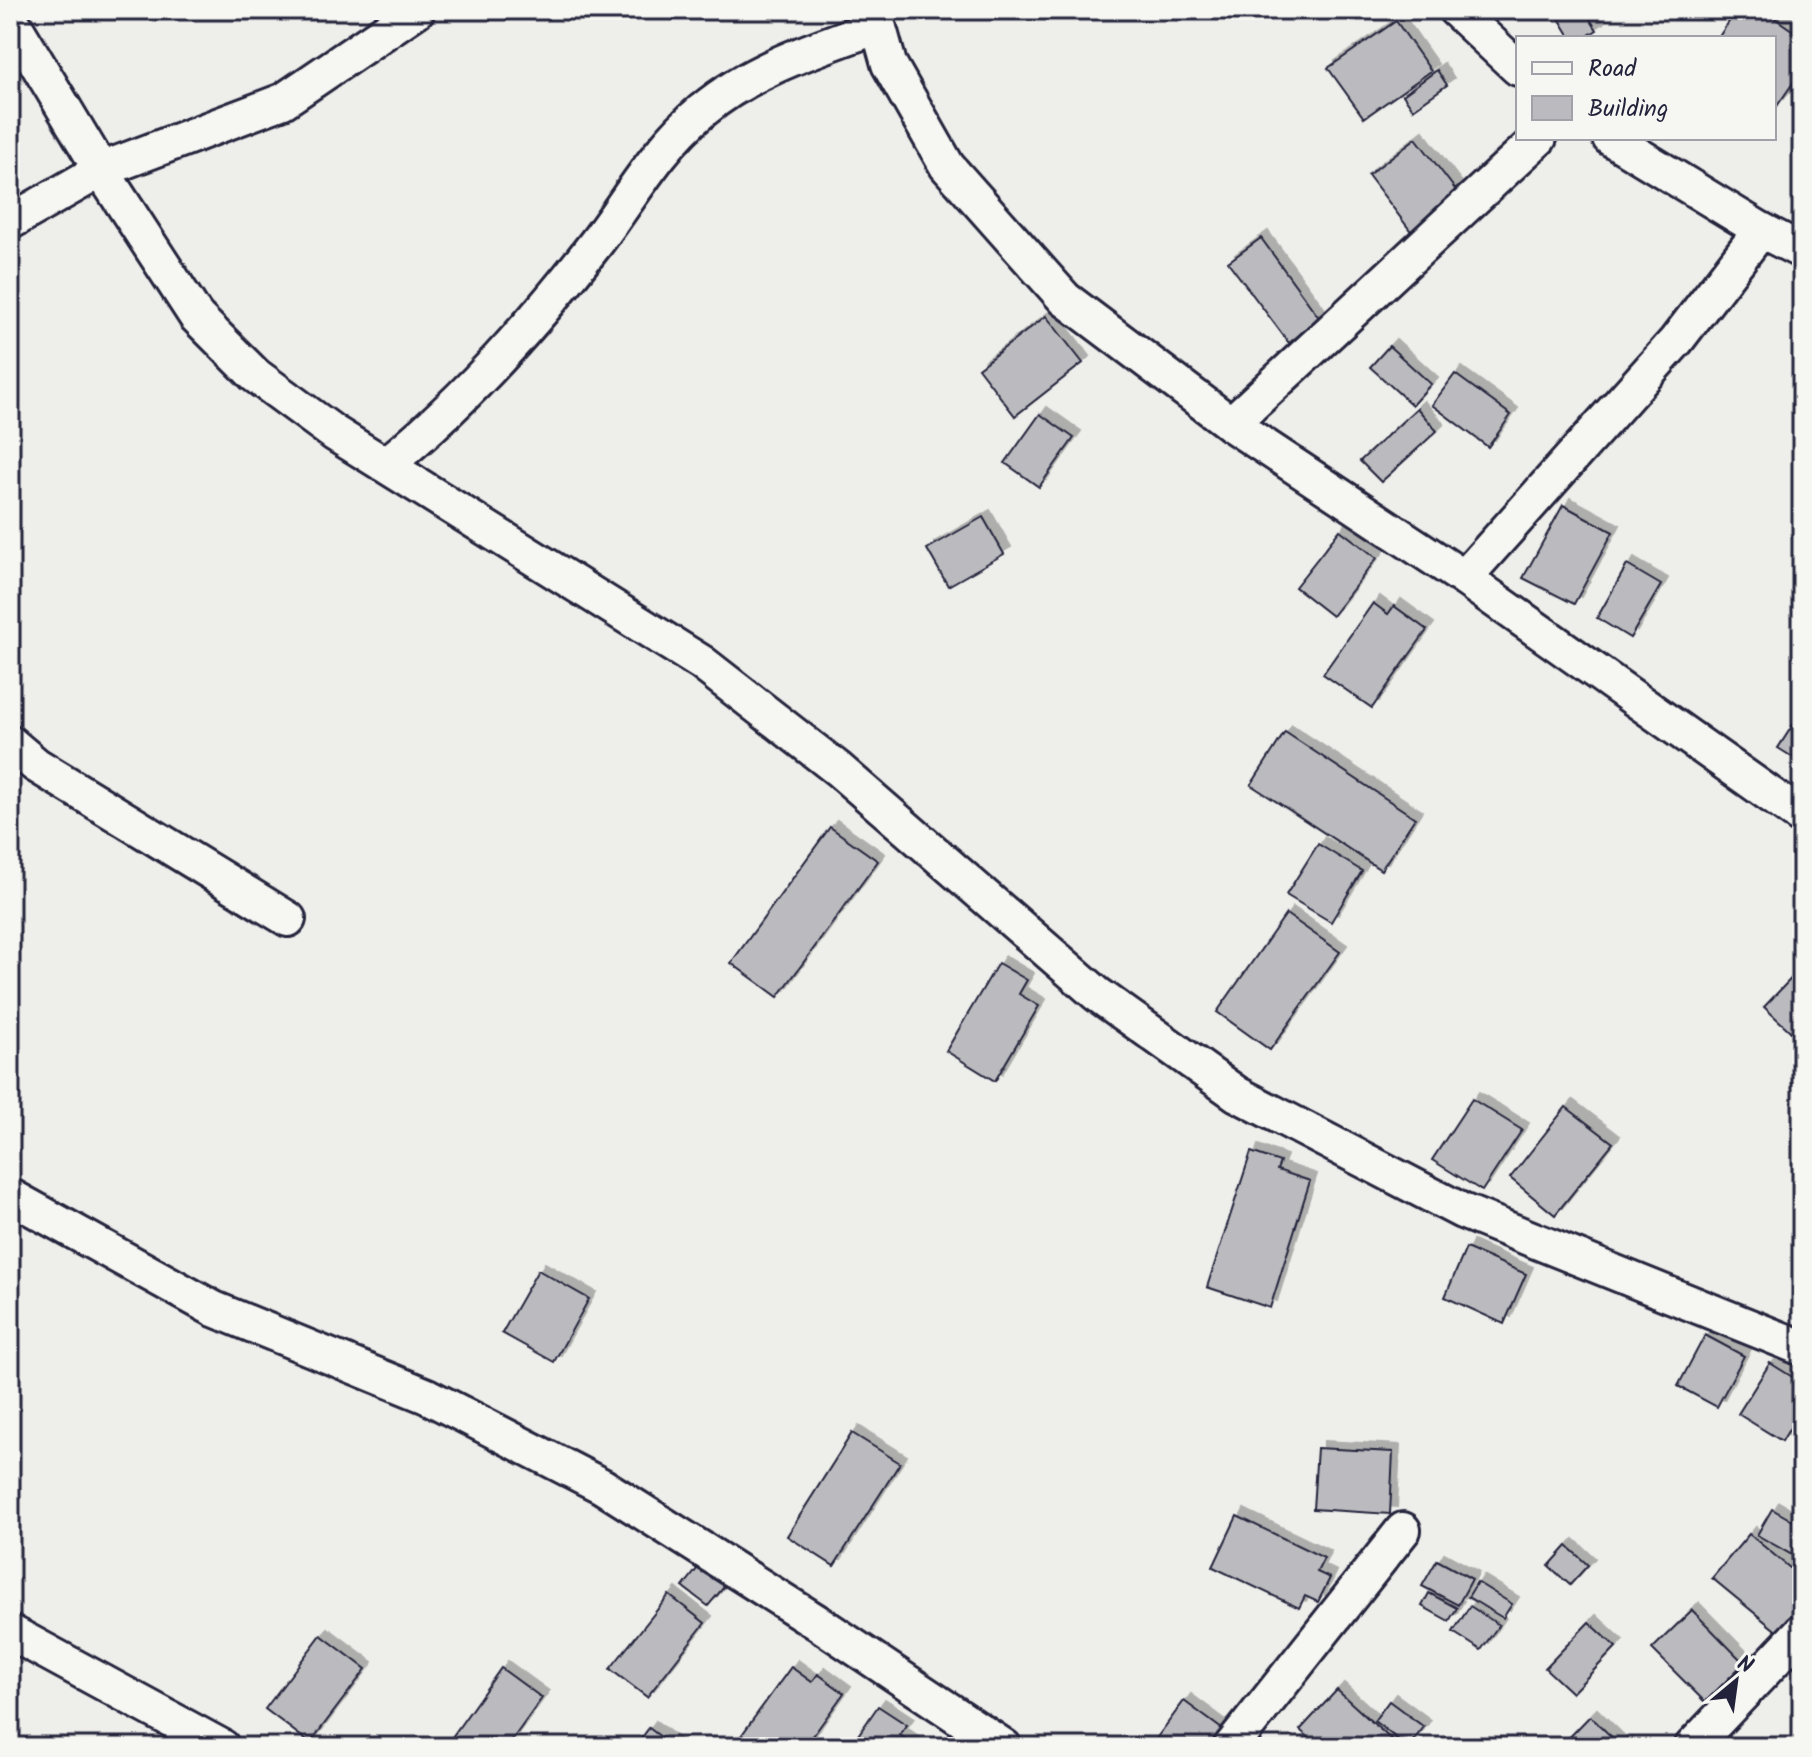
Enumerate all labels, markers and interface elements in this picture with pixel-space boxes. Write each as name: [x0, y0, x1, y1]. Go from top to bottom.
legend: [1516, 36, 1776, 140]
text: Road: [1588, 50, 1637, 89]
text: Building: [1588, 90, 1668, 129]
north arrow: [1696, 1641, 1776, 1721]
text: N: [1730, 1647, 1759, 1684]

